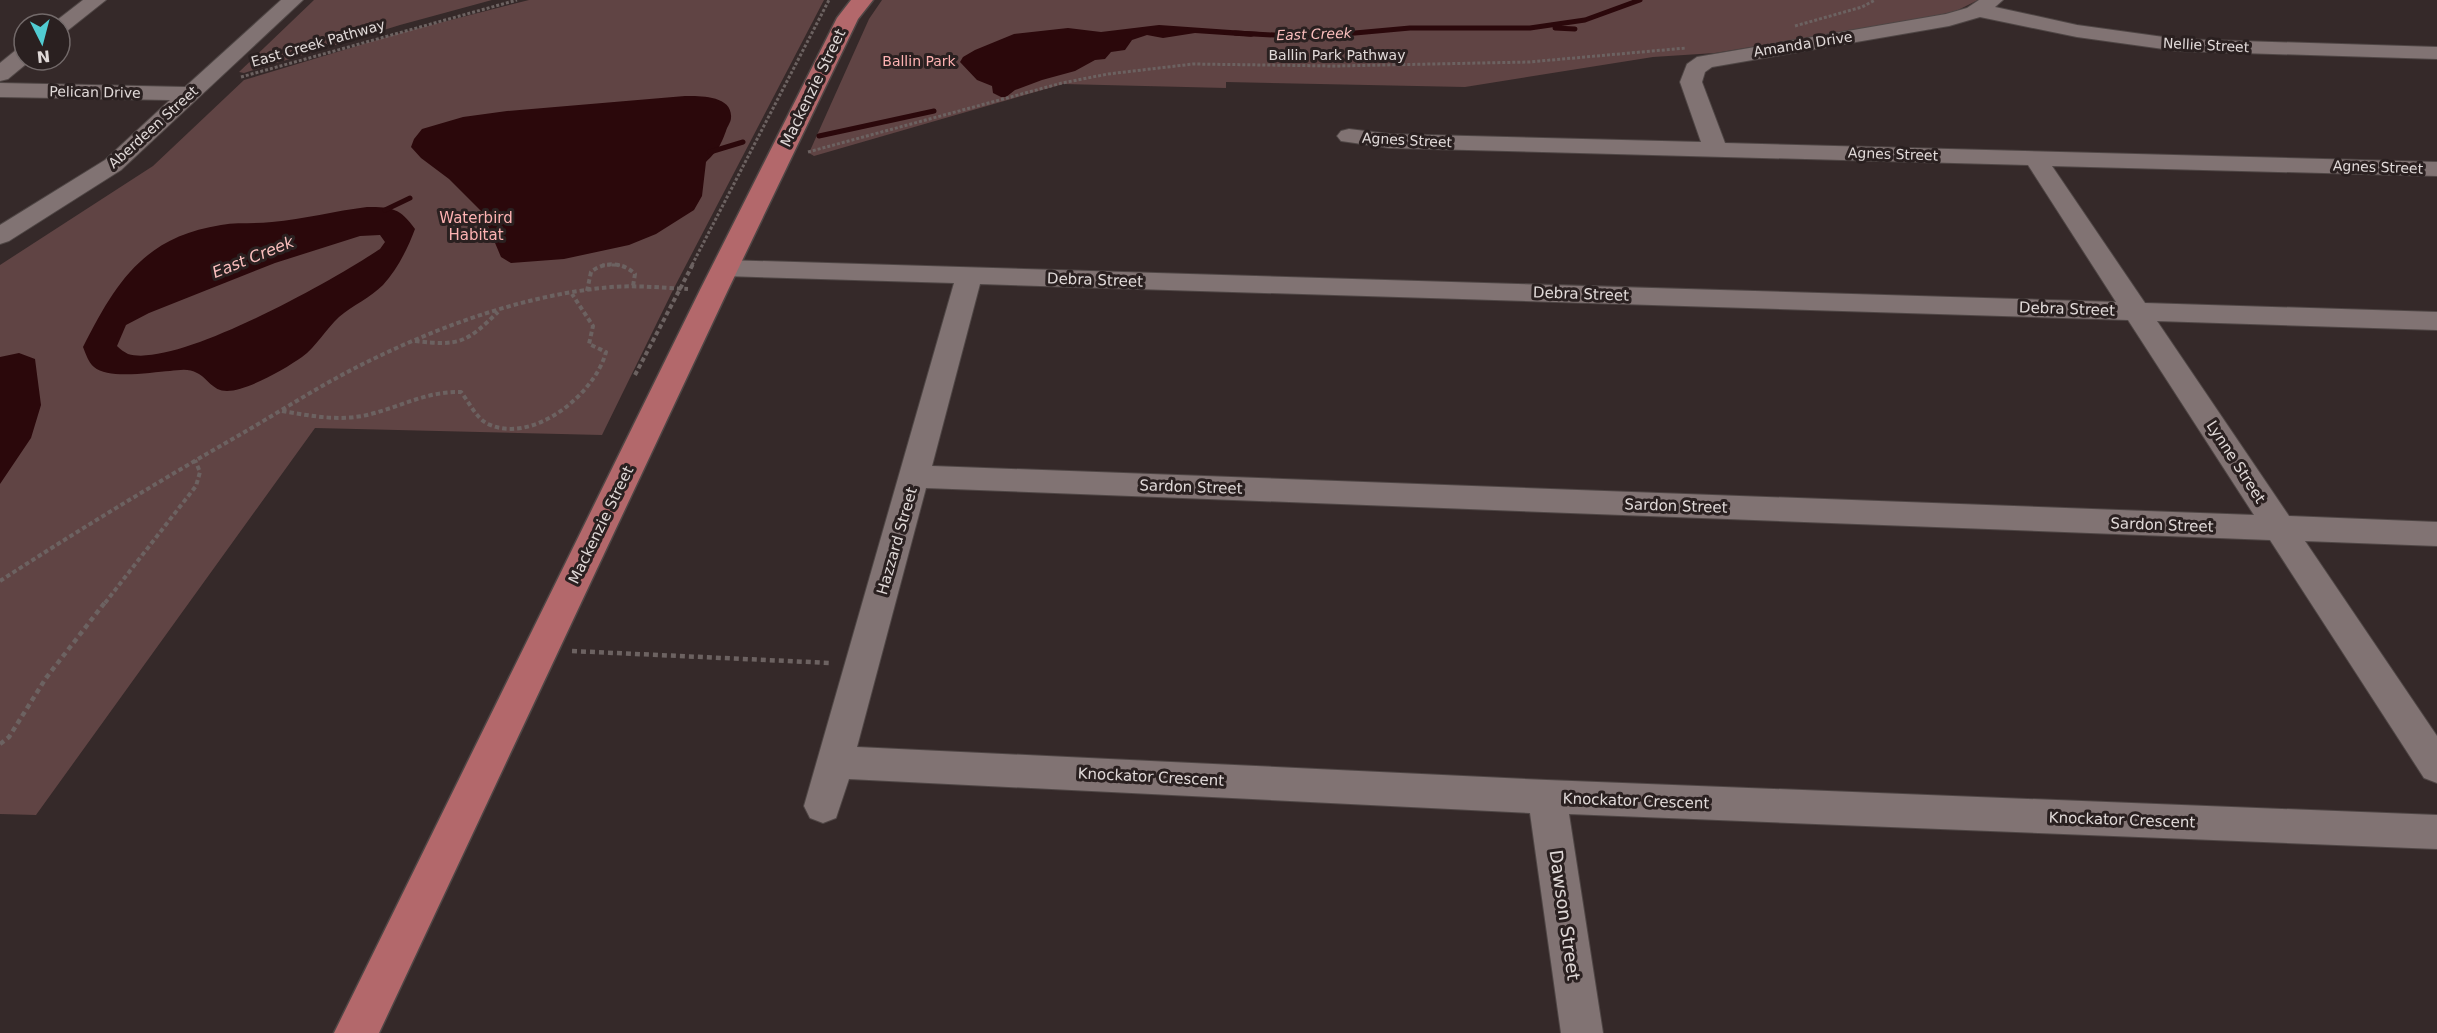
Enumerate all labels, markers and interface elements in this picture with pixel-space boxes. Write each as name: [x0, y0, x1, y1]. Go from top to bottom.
north arrow: [12, 12, 72, 72]
street label: East Creek Pathway: [249, 16, 387, 70]
water label: East Creek: [1276, 25, 1353, 43]
street label: Mackenzie Street: [777, 26, 849, 150]
street label: Amanda Drive: [1752, 28, 1854, 60]
street label: Nellie Street: [2162, 35, 2250, 55]
text: N: [36, 46, 51, 67]
street label: Ballin Park Pathway: [1269, 47, 1405, 63]
park label: Ballin Park: [882, 53, 957, 69]
street label: Aberdeen Street: [105, 82, 201, 171]
street label: Pelican Drive: [49, 83, 141, 101]
street label: Agnes Street: [1362, 130, 1453, 150]
street label: Agnes Street: [1848, 144, 1939, 164]
street label: Agnes Street: [2333, 157, 2424, 177]
park label: Waterbird Habitat: [439, 209, 513, 244]
water label: East Creek: [209, 232, 297, 282]
street label: Debra Street: [1047, 269, 1143, 291]
street label: Debra Street: [1533, 283, 1629, 305]
street label: Debra Street: [2019, 298, 2115, 320]
street label: Lynne Street: [2203, 417, 2269, 507]
street label: Mackenzie Street: [565, 463, 637, 587]
street label: Sardon Street: [1139, 476, 1243, 498]
street label: Hazzard Street: [873, 485, 921, 597]
street label: Sardon Street: [1624, 495, 1728, 517]
street label: Sardon Street: [2110, 514, 2214, 536]
street label: Knockator Crescent: [1077, 764, 1225, 790]
street label: Knockator Crescent: [1562, 789, 1710, 813]
street label: Knockator Crescent: [2048, 808, 2196, 832]
street label: Dawson Street: [1545, 848, 1585, 982]

